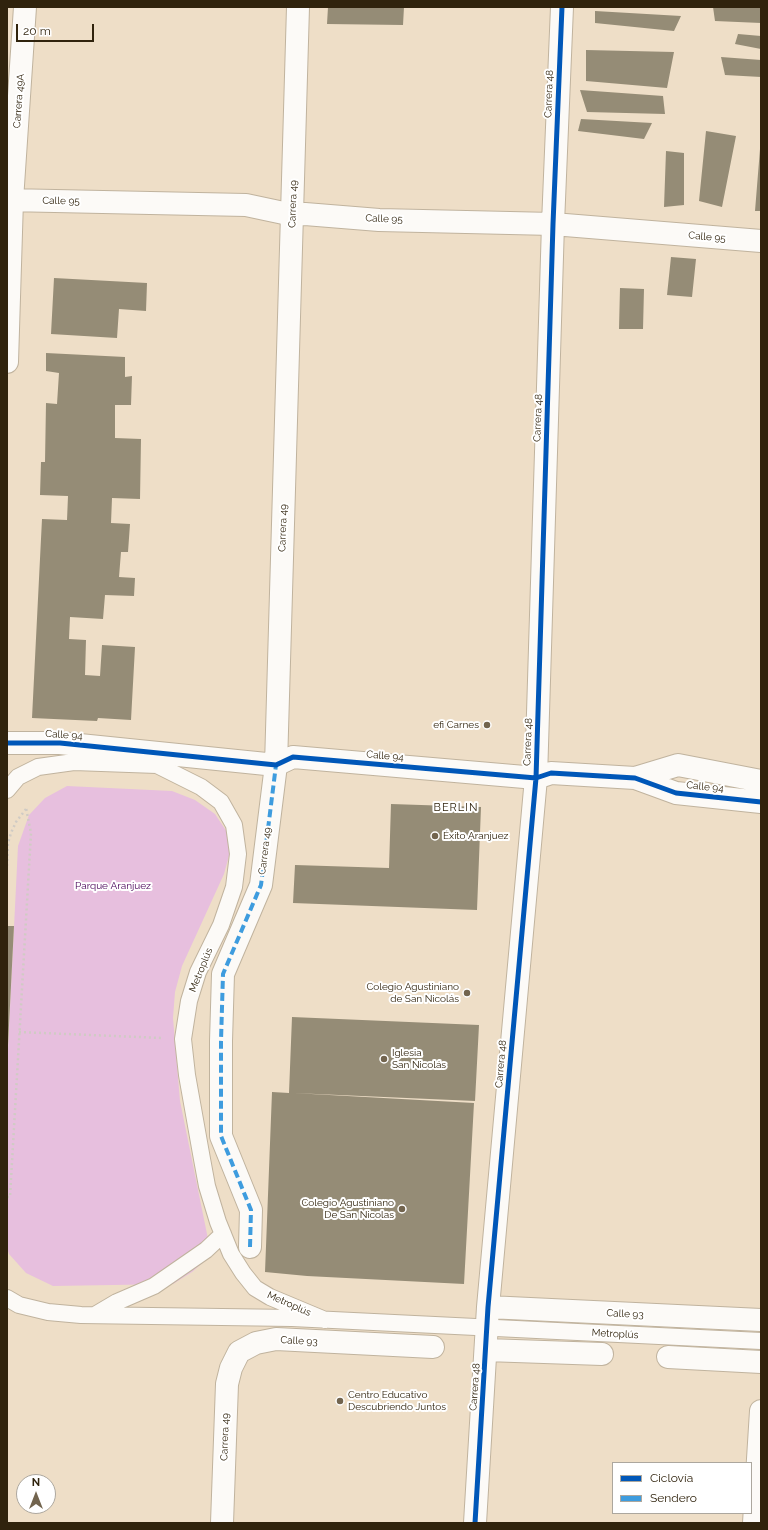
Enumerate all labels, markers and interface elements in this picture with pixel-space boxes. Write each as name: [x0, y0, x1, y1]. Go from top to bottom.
scale bar: [18, 16, 96, 42]
text: 20 m: [23, 24, 51, 38]
street label: Carrera 48: [542, 70, 556, 118]
street label: Carrera 49A: [11, 73, 27, 129]
street label: Carrera 49: [286, 180, 300, 228]
street label: Calle 95: [42, 195, 80, 207]
street label: Calle 95: [365, 212, 403, 226]
street label: Calle 95: [688, 229, 726, 245]
street label: Carrera 48: [531, 394, 545, 442]
street label: Carrera 49: [276, 504, 290, 552]
street label: Carrera 48: [521, 718, 535, 766]
place label: efi Carnes: [433, 719, 479, 731]
marker: efi Carnes: [482, 720, 492, 730]
street label: Calle 94: [45, 728, 83, 742]
street label: Calle 94: [366, 748, 404, 764]
street label: Calle 94: [686, 779, 724, 795]
district label: BERLIN: [434, 801, 478, 815]
street label: Carrera 49: [256, 827, 274, 875]
place label: Éxito Aranjuez: [443, 830, 509, 842]
marker: Éxito Aranjuez: [430, 831, 440, 841]
park label: Parque Aranjuez: [75, 880, 151, 892]
street label: Metroplús: [187, 946, 215, 994]
place label: Colegio Agustiniano de San Nicolás: [366, 981, 459, 1004]
marker: Colegio Agustiniano de San Nicolás: [462, 988, 472, 998]
street label: Carrera 48: [493, 1040, 509, 1088]
place label: Iglesia San Nicolás: [392, 1047, 446, 1070]
marker: Iglesia San Nicolás: [379, 1054, 389, 1064]
place label: Colegio Agustiniano De San Nicolas: [301, 1197, 394, 1220]
marker: Colegio Agustiniano De San Nicolas: [397, 1204, 407, 1214]
street label: Metroplús: [265, 1289, 313, 1319]
street label: Calle 93: [606, 1307, 644, 1321]
street label: Metroplús: [591, 1327, 639, 1341]
street label: Calle 93: [280, 1334, 318, 1348]
street label: Carrera 48: [467, 1363, 483, 1411]
place label: Centro Educativo Descubriendo Juntos: [348, 1389, 446, 1412]
marker: Centro Educativo Descubriendo Juntos: [335, 1396, 345, 1406]
street label: Carrera 49: [218, 1413, 232, 1461]
legend: [612, 1462, 752, 1514]
text: Ciclovía: [650, 1471, 693, 1485]
north arrow: [16, 1474, 56, 1514]
text: N: [32, 1476, 40, 1489]
text: Sendero: [650, 1491, 697, 1505]

